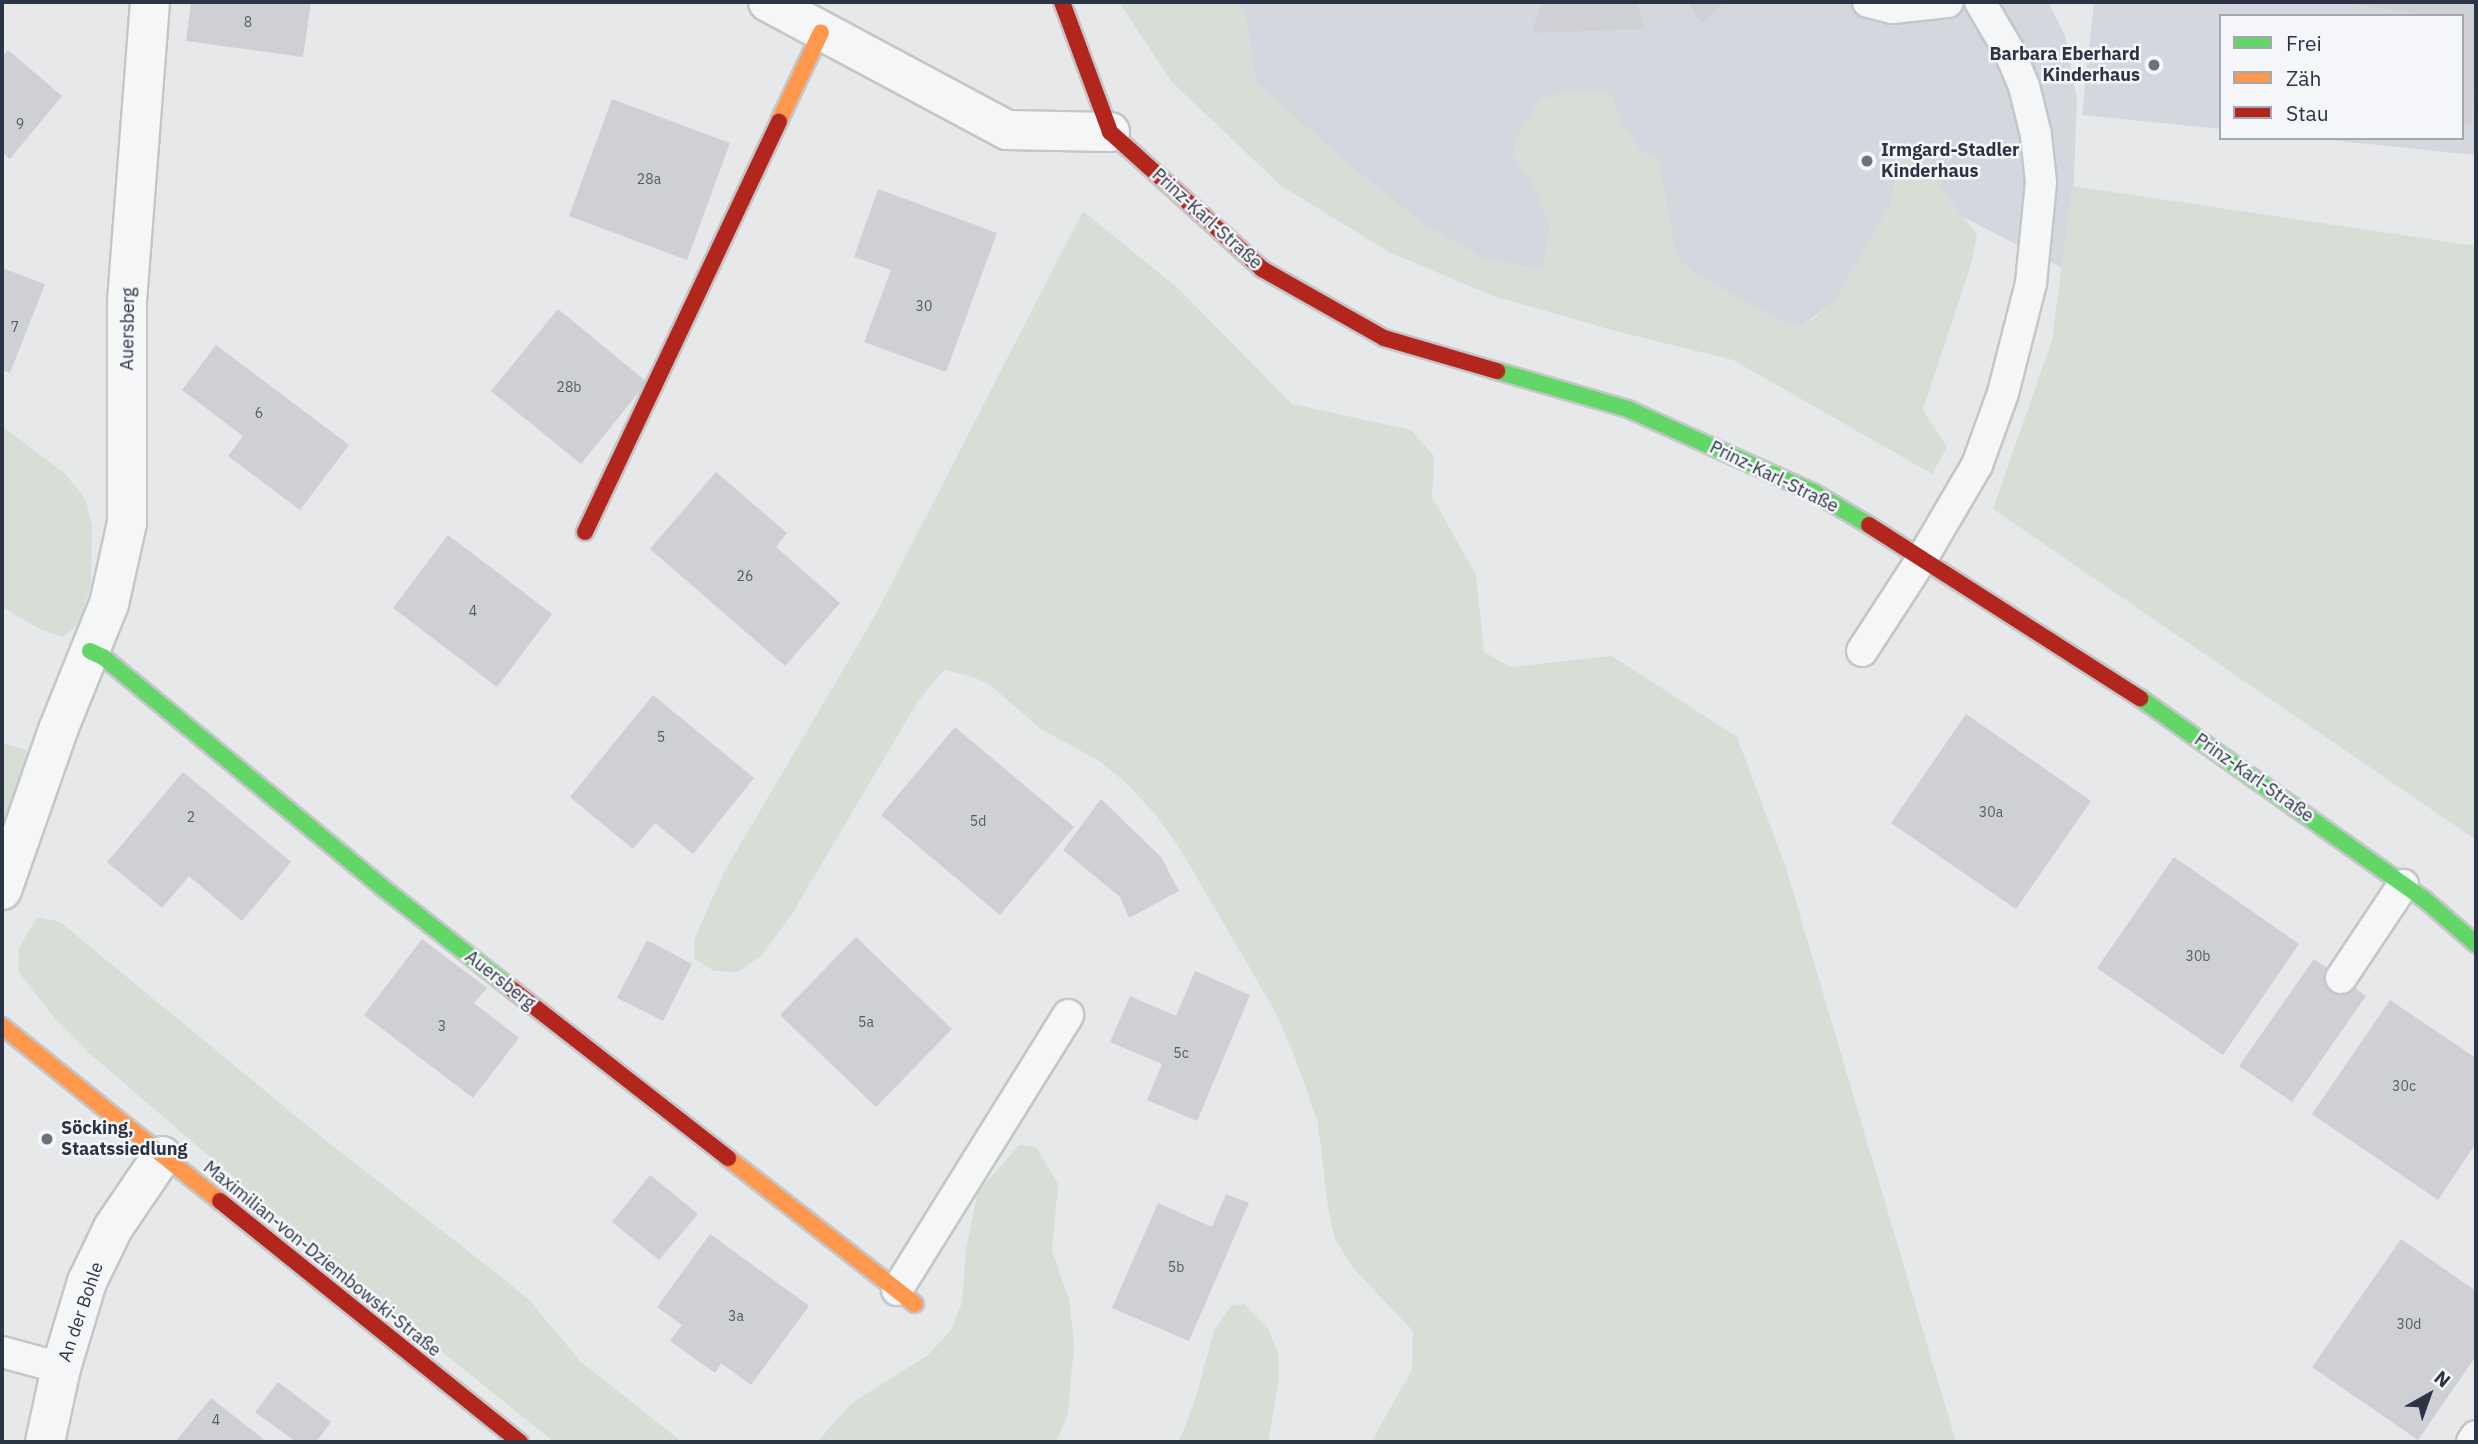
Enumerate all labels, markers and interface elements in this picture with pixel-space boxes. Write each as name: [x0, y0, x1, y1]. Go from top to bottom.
house number: 8: [244, 14, 252, 30]
legend: [2219, 14, 2464, 140]
text: Frei: [2286, 29, 2322, 57]
place label: Barbara Eberhard Kinderhaus: [1989, 44, 2140, 86]
marker: Barbara Eberhard Kinderhaus: [2146, 57, 2162, 73]
text: Zäh: [2286, 64, 2321, 92]
text: Stau: [2286, 99, 2329, 127]
house number: 9: [16, 116, 24, 132]
place label: Irmgard-Stadler Kinderhaus: [1881, 140, 2019, 182]
marker: Irmgard-Stadler Kinderhaus: [1859, 153, 1875, 169]
street label: Prinz-Karl-Straße: [1148, 164, 1266, 274]
house number: 28a: [637, 171, 661, 187]
street label: Auersberg: [116, 287, 140, 371]
house number: 30: [916, 298, 932, 314]
house number: 7: [11, 319, 19, 335]
house number: 28b: [557, 379, 581, 395]
house number: 6: [255, 405, 263, 421]
street label: Prinz-Karl-Straße: [1706, 437, 1842, 517]
house number: 26: [737, 568, 753, 584]
house number: 4: [469, 603, 477, 619]
house number: 5: [657, 729, 665, 745]
street label: Prinz-Karl-Straße: [2190, 729, 2318, 827]
house number: 30a: [1979, 804, 2003, 820]
house number: 2: [187, 809, 195, 825]
house number: 5d: [970, 813, 986, 829]
street label: Auersberg: [461, 946, 539, 1014]
house number: 30b: [2186, 948, 2210, 964]
house number: 5a: [858, 1014, 874, 1030]
house number: 3: [438, 1018, 446, 1034]
house number: 5c: [1173, 1045, 1189, 1061]
house number: 30c: [2392, 1078, 2416, 1094]
place label: Söcking, Staatssiedlung: [61, 1118, 187, 1160]
marker: Söcking, Staatssiedlung: [39, 1131, 55, 1147]
street label: Maximilian-von-Dziembowski-Straße: [199, 1156, 445, 1362]
street label: An der Bohle: [54, 1259, 108, 1365]
house number: 5b: [1168, 1259, 1184, 1275]
house number: 3a: [728, 1308, 744, 1324]
house number: 30d: [2397, 1316, 2421, 1332]
north arrow: [2394, 1360, 2464, 1430]
text: N: [2430, 1365, 2455, 1393]
house number: 4: [212, 1412, 220, 1428]

